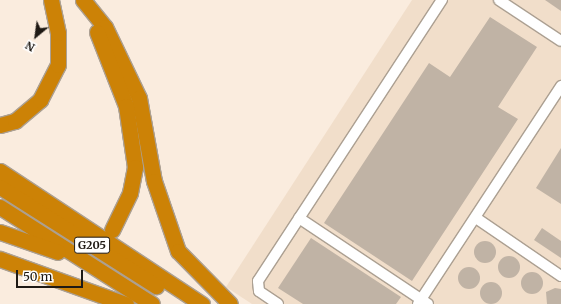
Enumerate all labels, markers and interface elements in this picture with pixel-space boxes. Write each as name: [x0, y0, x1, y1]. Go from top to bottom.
north arrow: [16, 16, 56, 56]
text: N: [23, 38, 37, 55]
road number: G205: [74, 236, 110, 254]
scale bar: [18, 262, 85, 288]
text: 50 m: [23, 269, 52, 284]

